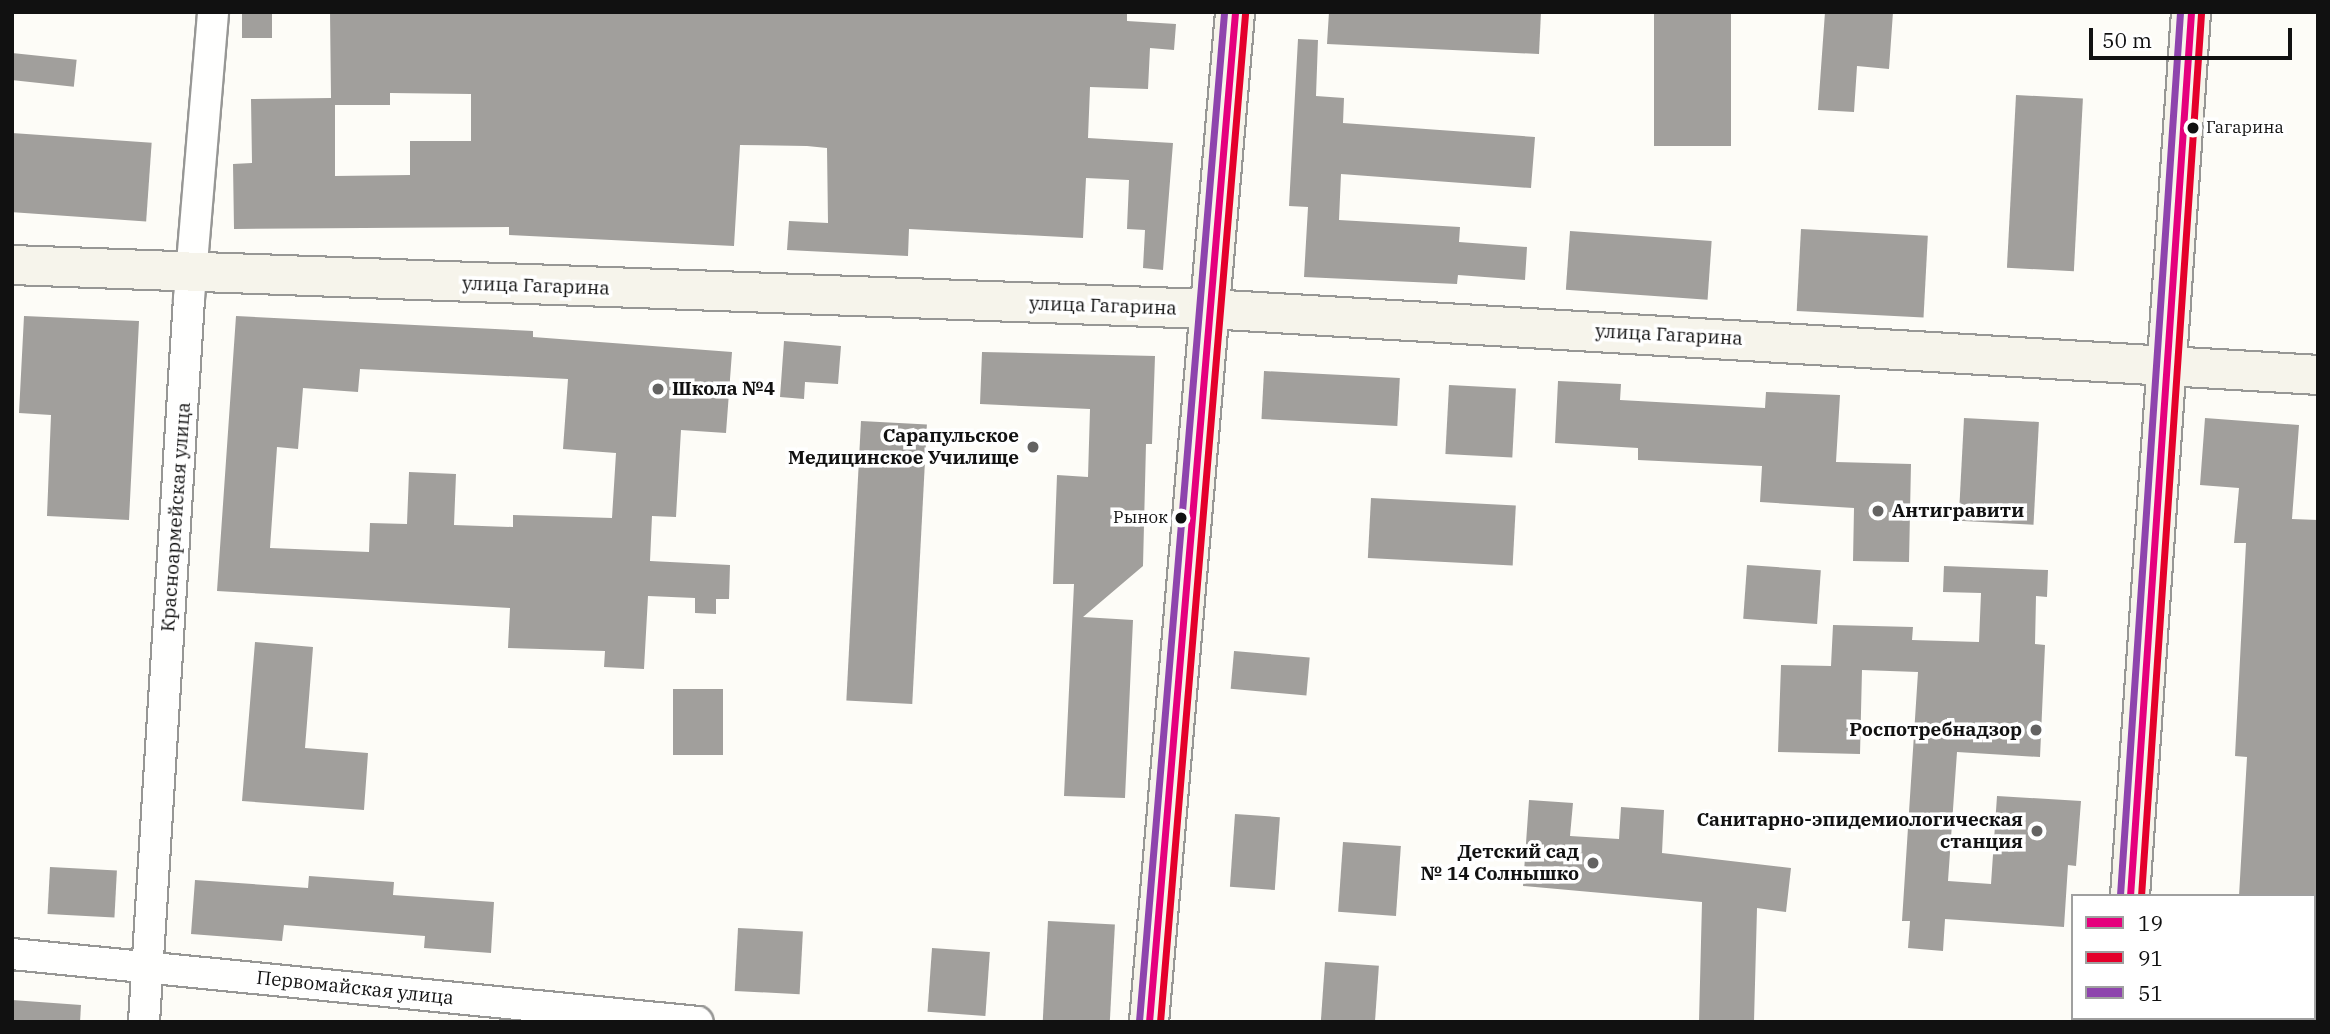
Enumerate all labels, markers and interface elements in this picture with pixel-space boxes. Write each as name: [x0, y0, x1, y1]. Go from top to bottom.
scale bar: [2092, 14, 2295, 58]
text: 50 m: [2102, 26, 2152, 54]
place label: Гагарина: [2206, 118, 2284, 138]
marker: Гагарина: [2186, 121, 2200, 135]
street label: улица Гагарина: [462, 272, 610, 300]
street label: улица Гагарина: [1029, 292, 1177, 320]
street label: улица Гагарина: [1595, 320, 1743, 350]
place label: Школа №4: [672, 378, 775, 400]
marker: Школа №4: [650, 381, 666, 397]
street label: Красноармейская улица: [157, 401, 195, 633]
place label: Сарапульское Медицинское Училище: [788, 425, 1019, 469]
marker: Сарапульское Медицинское Училище: [1025, 439, 1041, 455]
place label: Антигравити: [1892, 500, 2024, 522]
marker: Антигравити: [1870, 503, 1886, 519]
place label: Рынок: [1113, 508, 1168, 528]
marker: Рынок: [1174, 511, 1188, 525]
place label: Роспотребнадзор: [1849, 719, 2022, 741]
marker: Роспотребнадзор: [2028, 722, 2044, 738]
place label: Санитарно-эпидемиологическая станция: [1697, 809, 2023, 853]
marker: Санитарно-эпидемиологическая станция: [2029, 823, 2045, 839]
place label: Детский сад № 14 Солнышко: [1421, 841, 1579, 885]
marker: Детский сад № 14 Солнышко: [1585, 855, 1601, 871]
legend: [2071, 894, 2316, 1020]
text: 19: [2138, 909, 2163, 937]
text: 91: [2138, 944, 2163, 972]
street label: Первомайская улица: [255, 966, 455, 1010]
text: 51: [2138, 979, 2163, 1007]

